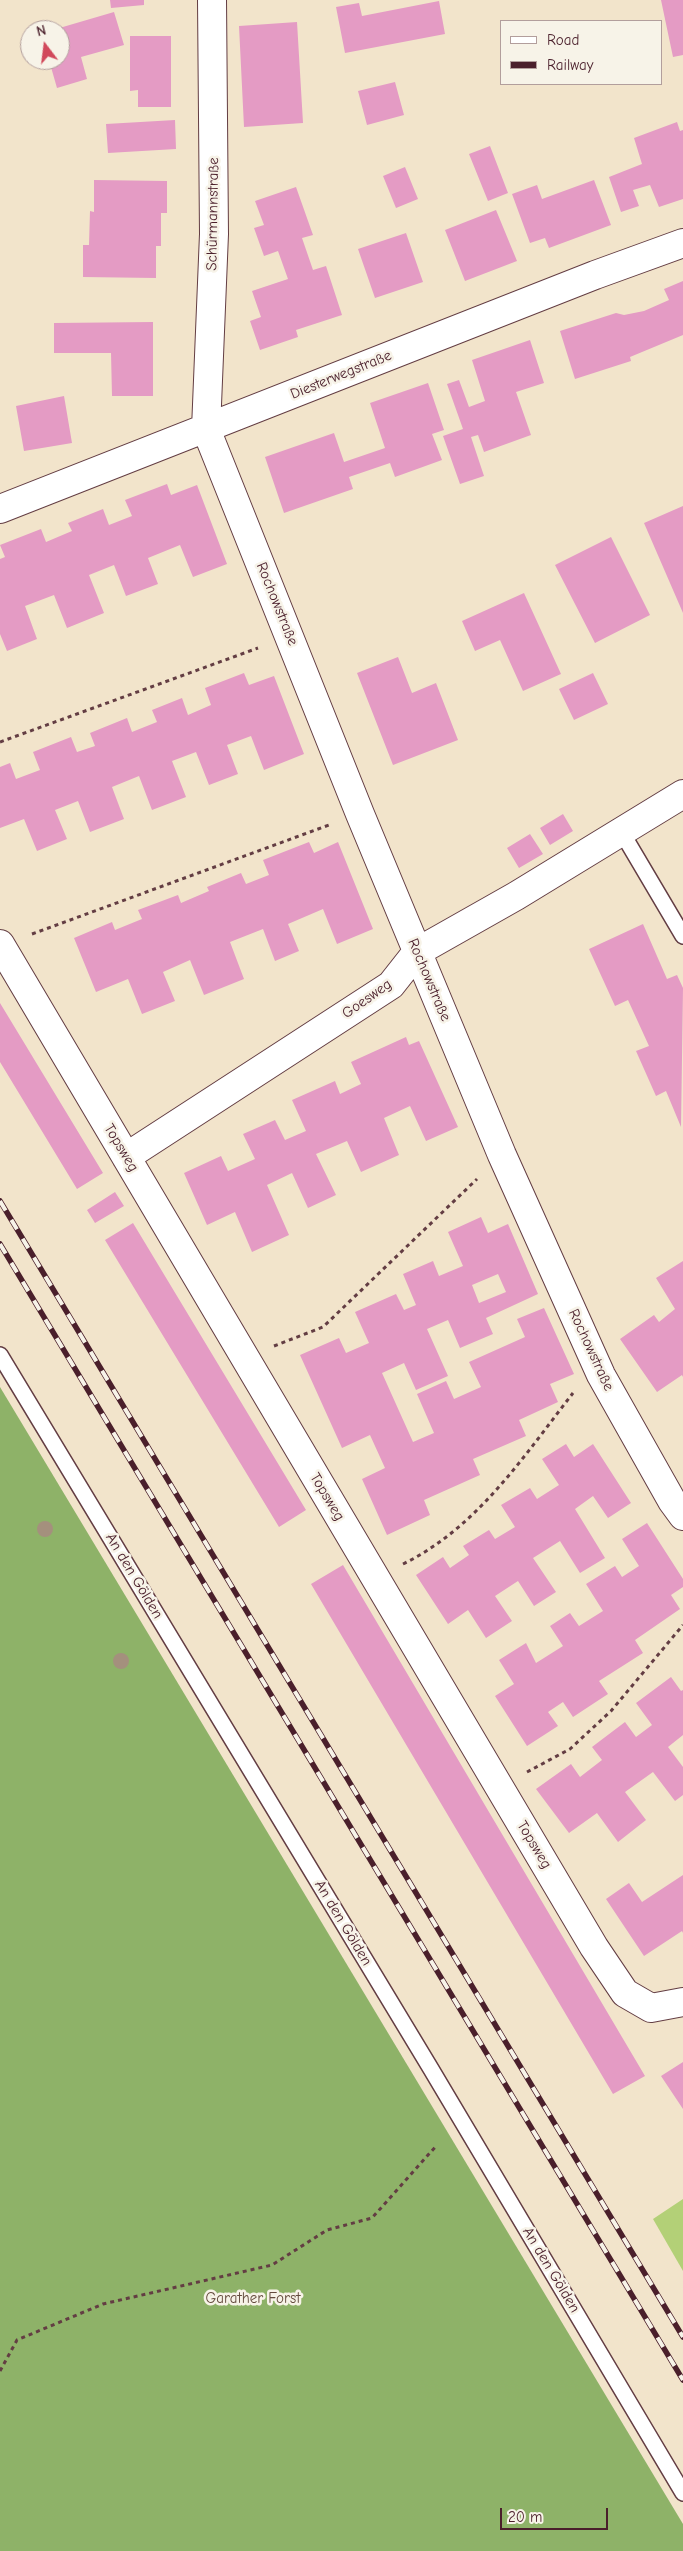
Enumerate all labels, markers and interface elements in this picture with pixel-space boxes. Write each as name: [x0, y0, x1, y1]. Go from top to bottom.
north arrow: [20, 20, 70, 70]
legend: [500, 20, 663, 85]
text: N: [35, 22, 48, 40]
text: Road: [547, 31, 579, 49]
text: Railway: [547, 56, 593, 74]
street label: Schürmannstraße: [203, 157, 223, 271]
street label: Diesterwegstraße: [288, 347, 394, 403]
street label: Rochowstraße: [252, 560, 302, 648]
street label: Rochowstraße: [404, 936, 454, 1024]
street label: Goesweg: [339, 975, 395, 1023]
street label: Topsweg: [100, 1121, 142, 1175]
street label: Rochowstraße: [564, 1306, 618, 1394]
street label: Topsweg: [306, 1470, 348, 1524]
street label: An den Gölden: [101, 1530, 167, 1622]
street label: Topsweg: [513, 1818, 555, 1872]
street label: An den Gölden: [310, 1877, 376, 1969]
street label: An den Gölden: [518, 2224, 584, 2316]
park label: Garather Forst: [206, 2290, 300, 2308]
scale bar: [503, 2498, 610, 2530]
text: 20 m: [508, 2508, 542, 2526]

